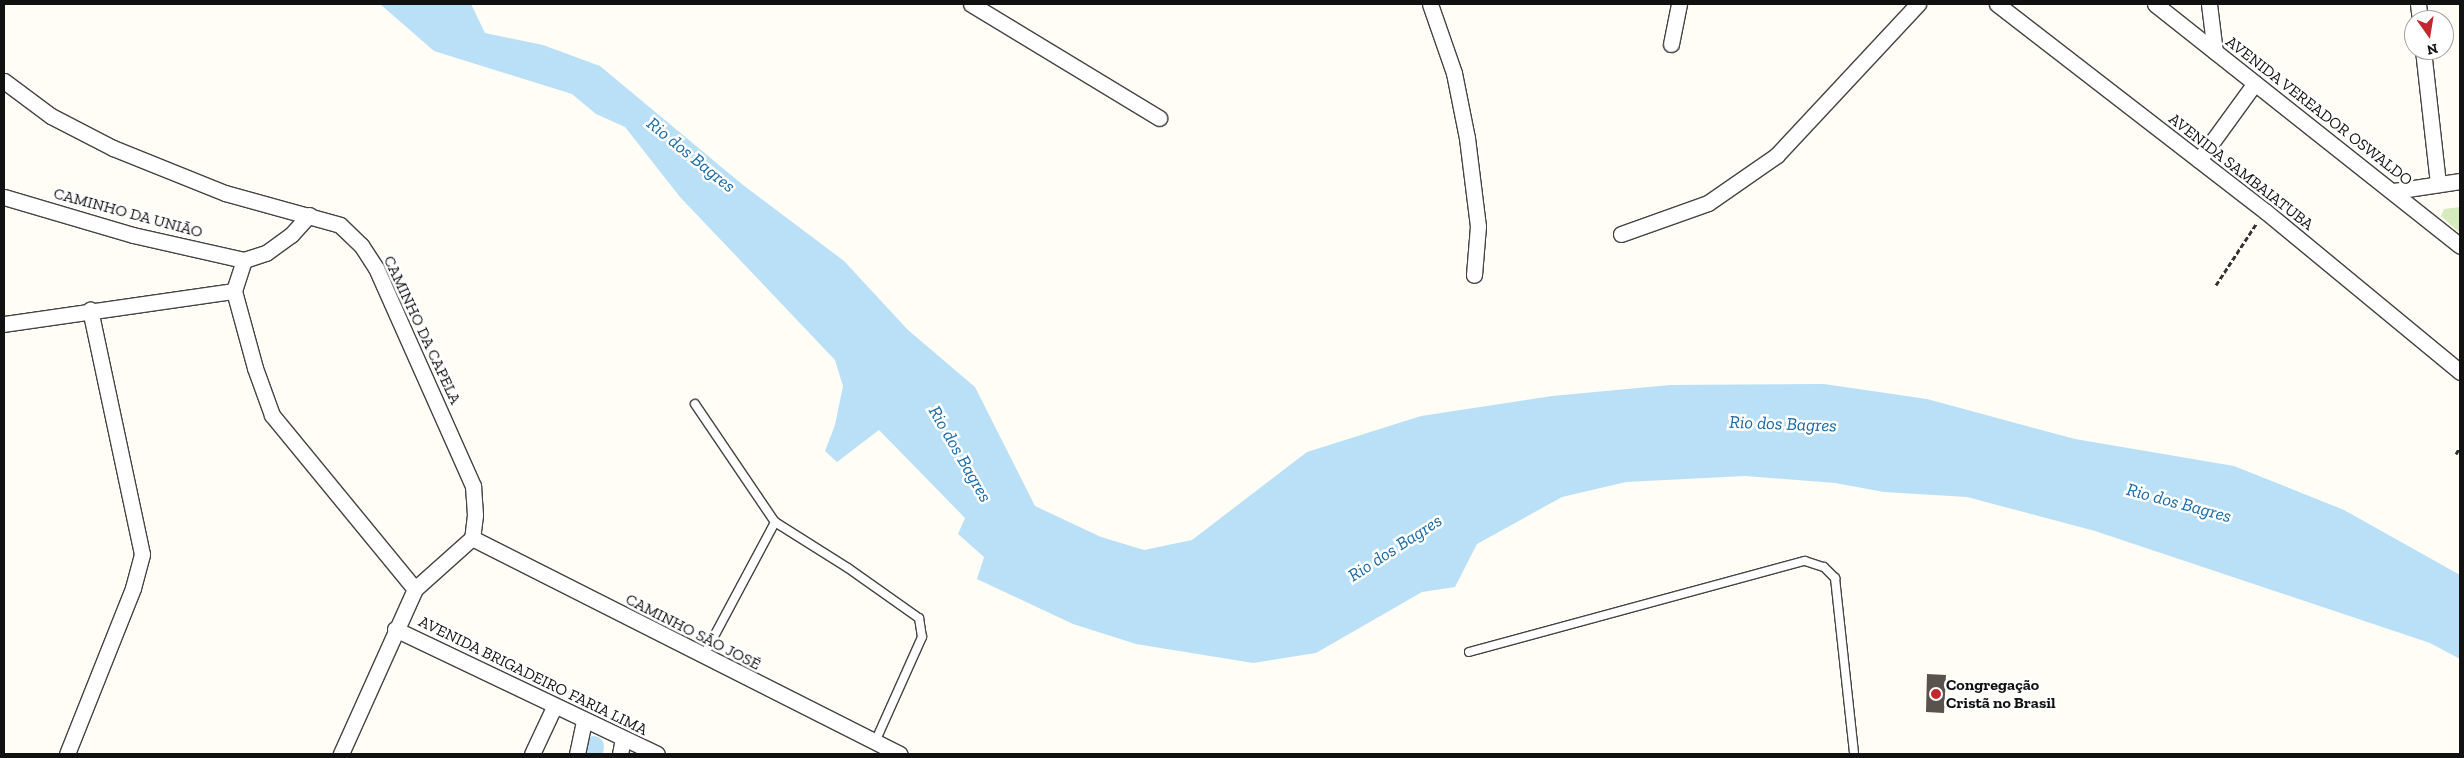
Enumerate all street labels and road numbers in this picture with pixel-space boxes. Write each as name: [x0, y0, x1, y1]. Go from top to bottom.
street label: AVENIDA VEREADOR OSWALDO: [2221, 32, 2417, 190]
street label: AVENIDA SAMBAIATUBA: [2165, 109, 2317, 235]
street label: CAMINHO DA UNIÃO: [51, 184, 205, 242]
street label: CAMINHO DA CAPELA: [379, 253, 465, 407]
street label: CAMINHO SÃO JOSÉ: [622, 590, 764, 674]
street label: AVENIDA BRIGADEIRO FARIA LIMA: [415, 612, 651, 740]

